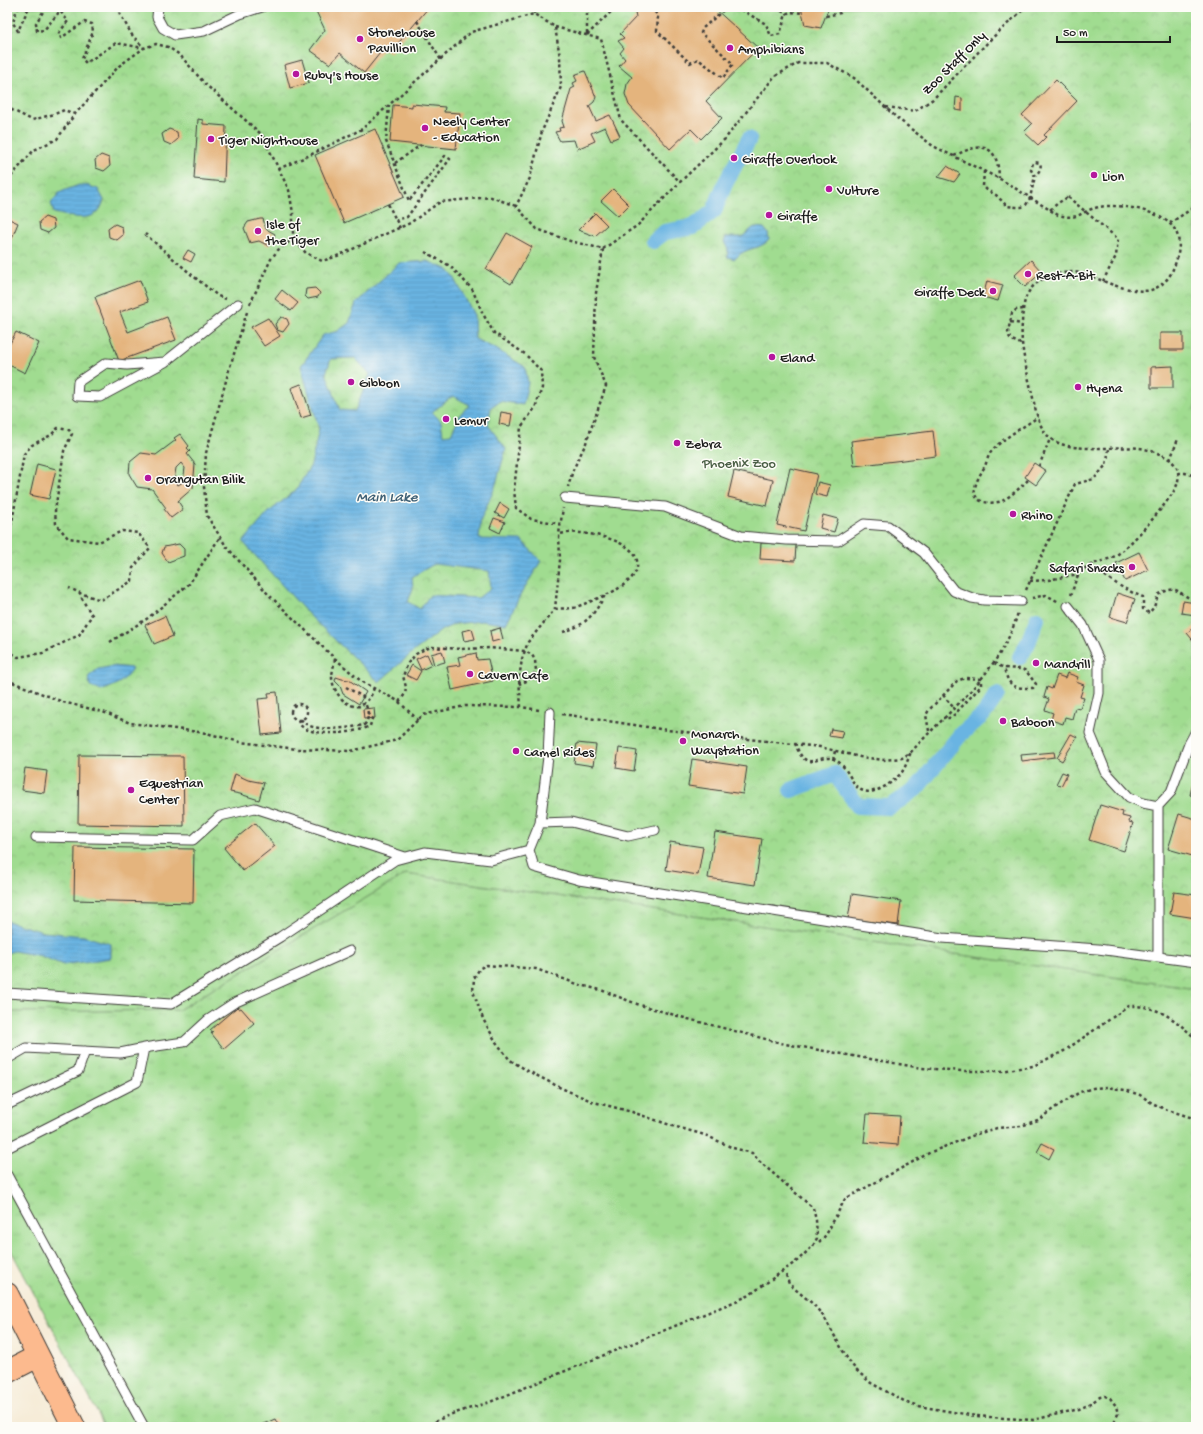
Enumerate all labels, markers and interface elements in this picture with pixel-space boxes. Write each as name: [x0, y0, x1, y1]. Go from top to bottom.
scale bar: [1057, 18, 1170, 44]
place label: Stonehouse Pavillion: [367, 25, 436, 58]
text: 50 m: [1063, 27, 1088, 41]
street label: Zoo Staff Only: [919, 28, 990, 99]
marker: Stonehouse Pavillion: [355, 34, 365, 44]
place label: Amphibians: [738, 42, 804, 59]
marker: Amphibians: [725, 43, 735, 53]
place label: Ruby's House: [304, 68, 379, 85]
marker: Ruby's House: [291, 69, 301, 79]
place label: Neely Center - Education: [433, 114, 510, 147]
marker: Neely Center - Education: [420, 123, 430, 133]
place label: Tiger Nighthouse: [218, 133, 319, 150]
marker: Tiger Nighthouse: [206, 134, 216, 144]
place label: Giraffe Overlook: [742, 152, 838, 169]
marker: Giraffe Overlook: [729, 153, 739, 163]
place label: Lion: [1102, 169, 1124, 186]
marker: Lion: [1089, 170, 1099, 180]
place label: Vulture: [836, 183, 880, 200]
marker: Vulture: [824, 184, 834, 194]
place label: Giraffe: [777, 209, 818, 226]
marker: Giraffe: [764, 210, 774, 220]
place label: Isle of the Tiger: [265, 217, 319, 250]
marker: Isle of the Tiger: [253, 226, 263, 236]
place label: Rest-A-Bit: [1036, 268, 1096, 285]
marker: Rest-A-Bit: [1023, 269, 1033, 279]
place label: Giraffe Deck: [914, 285, 987, 302]
marker: Giraffe Deck: [988, 286, 998, 296]
place label: Eland: [780, 351, 816, 368]
marker: Eland: [767, 352, 777, 362]
place label: Gibbon: [359, 376, 400, 393]
marker: Gibbon: [346, 377, 356, 387]
place label: Hyena: [1086, 381, 1124, 398]
marker: Hyena: [1073, 382, 1083, 392]
place label: Lemur: [454, 413, 489, 430]
marker: Lemur: [441, 414, 451, 424]
place label: Zebra: [685, 437, 723, 454]
marker: Zebra: [672, 438, 682, 448]
park label: Phoenix Zoo: [701, 456, 776, 473]
place label: Orangutan Bilik: [156, 472, 246, 489]
marker: Orangutan Bilik: [143, 473, 153, 483]
water label: Main Lake: [357, 489, 419, 507]
place label: Rhino: [1021, 508, 1053, 525]
marker: Rhino: [1008, 509, 1018, 519]
place label: Safari Snacks: [1049, 561, 1125, 578]
marker: Safari Snacks: [1127, 562, 1137, 572]
place label: Mandrill: [1044, 657, 1091, 674]
marker: Mandrill: [1031, 658, 1041, 668]
place label: Cavern Cafe: [478, 668, 549, 685]
marker: Cavern Cafe: [465, 669, 475, 679]
place label: Baboon: [1010, 715, 1055, 732]
marker: Baboon: [998, 716, 1008, 726]
place label: Monarch Waystation: [691, 727, 759, 760]
marker: Monarch Waystation: [678, 736, 688, 746]
place label: Camel Rides: [524, 745, 595, 762]
marker: Camel Rides: [511, 746, 521, 756]
place label: Equestrian Center: [139, 776, 204, 809]
marker: Equestrian Center: [126, 785, 136, 795]

